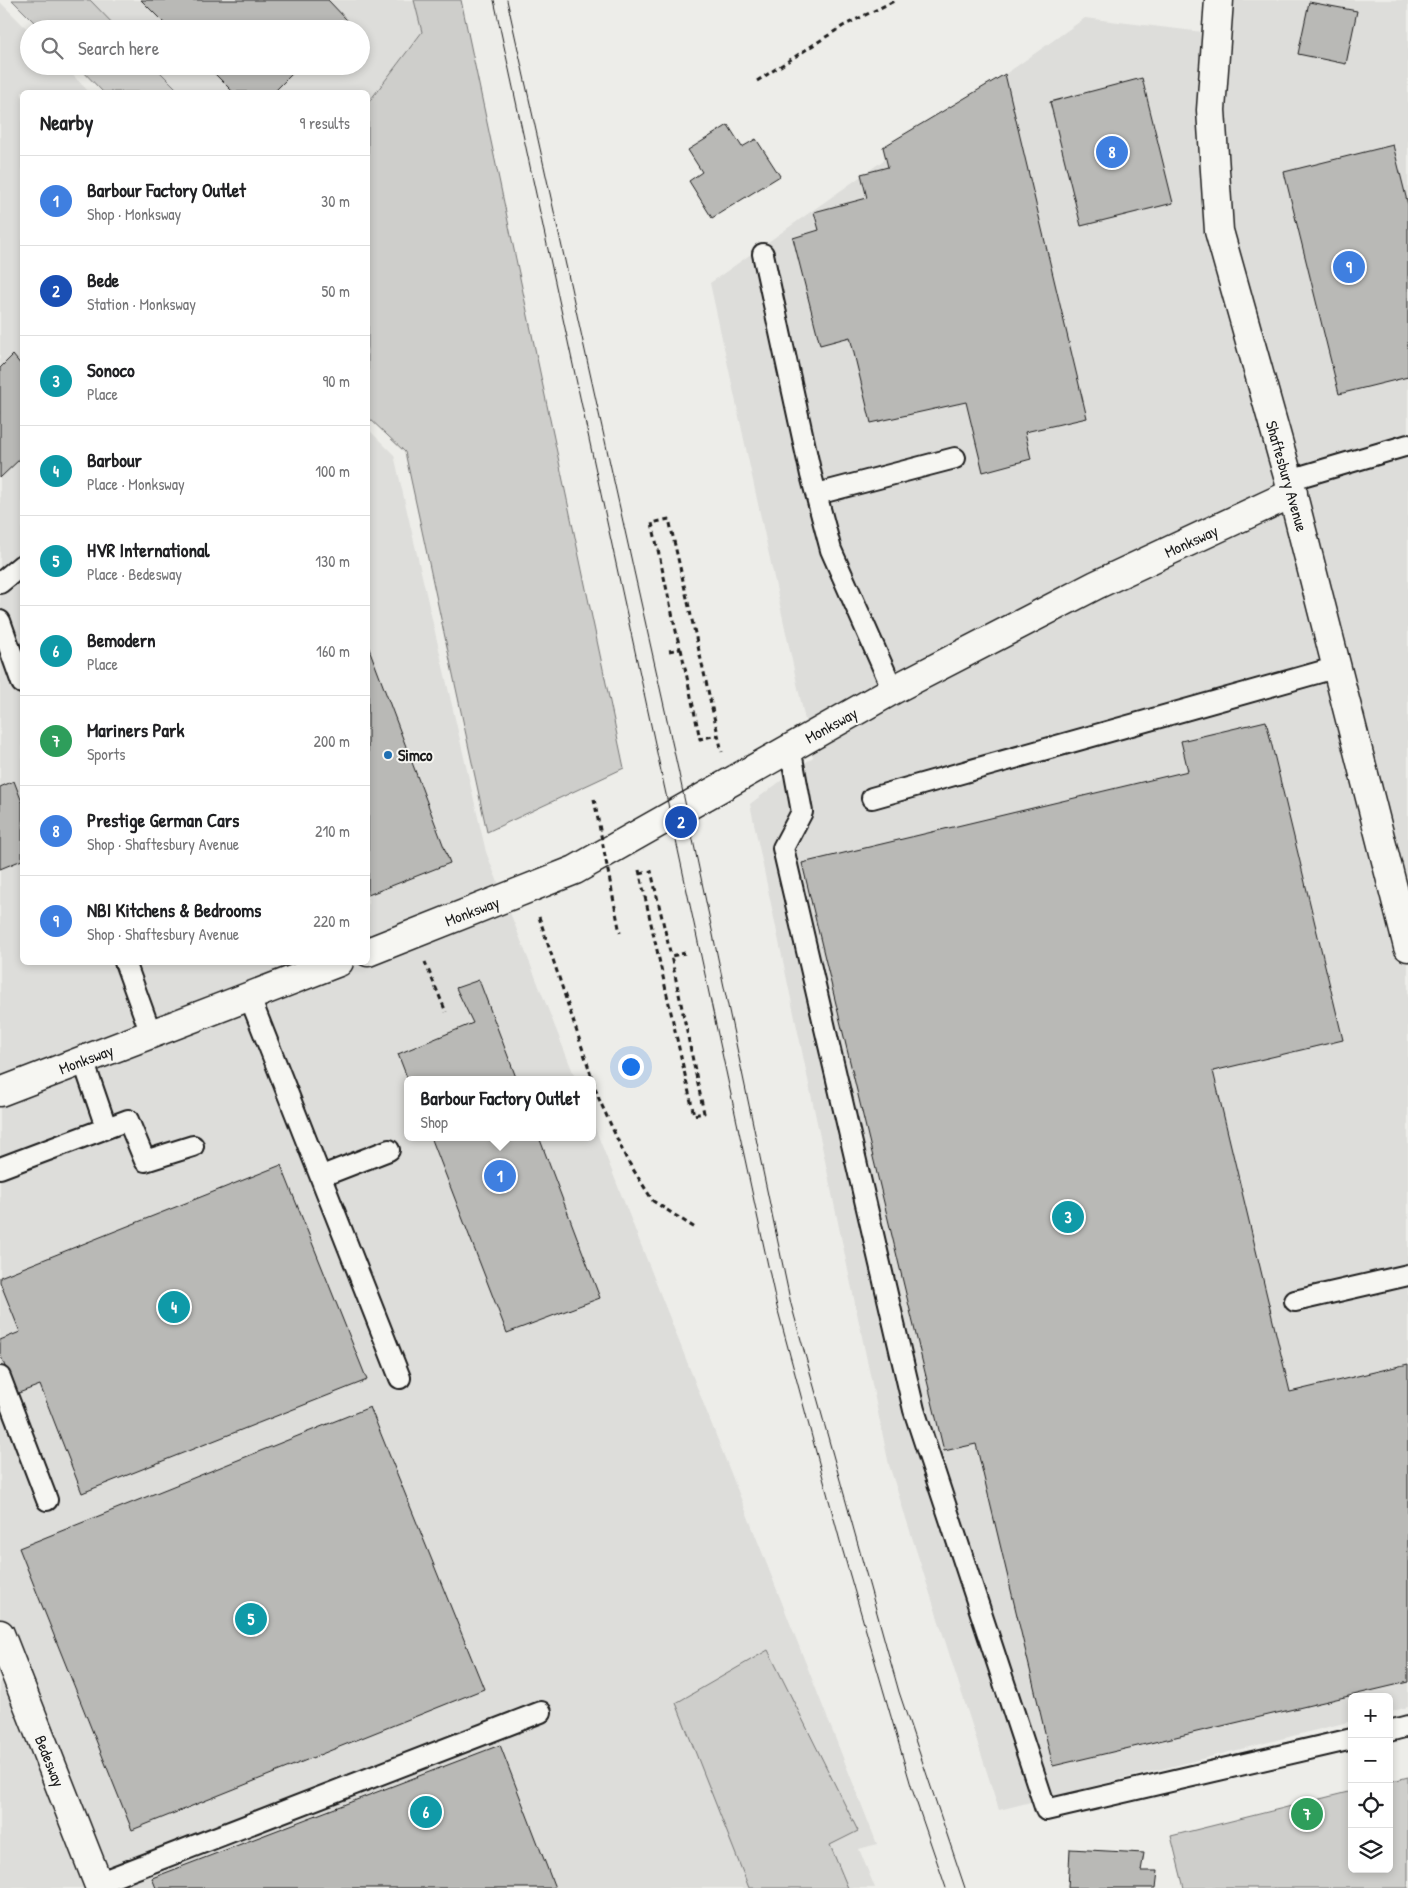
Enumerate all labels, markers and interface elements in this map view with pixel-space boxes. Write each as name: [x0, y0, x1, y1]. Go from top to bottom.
search box: [20, 20, 370, 75]
icon: search: [38, 34, 66, 62]
text: Search here: [78, 35, 159, 61]
text: Nearby: [40, 108, 93, 137]
text: 9 results: [299, 112, 350, 134]
pin: 8: [1096, 133, 1128, 171]
text: Barbour Factory Outlet: [87, 177, 246, 203]
text: 1: [53, 190, 59, 212]
text: 30 m: [321, 190, 350, 212]
text: Shop · Monksway: [87, 203, 181, 225]
pin: 9: [1333, 248, 1365, 286]
text: Bede: [87, 267, 119, 293]
text: 2: [52, 280, 60, 302]
text: 50 m: [322, 280, 350, 302]
text: Station · Monksway: [87, 293, 196, 315]
text: Sonoco: [87, 357, 135, 383]
text: 3: [52, 370, 60, 392]
text: 90 m: [322, 370, 350, 392]
text: Place: [87, 383, 118, 405]
street label: Shaftesbury Avenue: [1261, 418, 1313, 535]
text: Barbour: [87, 447, 142, 473]
text: 4: [53, 460, 59, 482]
text: 100 m: [315, 460, 350, 482]
text: Place · Monksway: [87, 473, 185, 495]
street label: Monksway: [1161, 519, 1221, 563]
text: HVR International: [87, 537, 210, 563]
text: 5: [53, 550, 59, 572]
text: 130 m: [315, 550, 350, 572]
text: Place · Bedesway: [87, 563, 182, 585]
text: Bemodern: [87, 627, 156, 653]
text: 6: [53, 640, 59, 662]
text: 160 m: [316, 640, 350, 662]
text: Place: [87, 653, 118, 675]
street label: Monksway: [801, 702, 861, 748]
text: Mariners Park: [87, 717, 184, 743]
text: 7: [52, 730, 60, 752]
text: 200 m: [314, 730, 350, 752]
text: Sports: [87, 743, 125, 765]
place label: Simco: [398, 744, 433, 766]
marker: Simco: [382, 749, 394, 761]
pin: 2: [665, 803, 697, 841]
text: Prestige German Cars: [87, 807, 239, 833]
text: 8: [53, 820, 59, 842]
text: 210 m: [315, 820, 350, 842]
text: Shop · Shaftesbury Avenue: [87, 833, 239, 855]
street label: Monksway: [442, 891, 503, 931]
text: NBI Kitchens & Bedrooms: [87, 897, 261, 923]
text: 9: [53, 910, 59, 932]
text: 220 m: [313, 910, 350, 932]
text: Shop · Shaftesbury Avenue: [87, 923, 239, 945]
street label: Monksway: [56, 1039, 117, 1079]
your location: [618, 1054, 644, 1080]
popup: [404, 1076, 596, 1141]
text: Barbour Factory Outlet: [421, 1085, 579, 1111]
text: Shop: [421, 1111, 448, 1133]
pin: 1: [484, 1157, 516, 1195]
pin: 3: [1052, 1198, 1084, 1236]
pin: 4: [158, 1288, 190, 1326]
pin: 5: [235, 1600, 267, 1638]
map controls: [1348, 1693, 1393, 1873]
button: +: [1348, 1693, 1393, 1738]
street label: Bedesway: [30, 1732, 70, 1790]
button: −: [1348, 1738, 1393, 1783]
button: locate: [1348, 1783, 1393, 1828]
pin: 6: [410, 1793, 442, 1831]
pin: 7: [1291, 1795, 1323, 1833]
button: layers: [1348, 1828, 1393, 1873]

